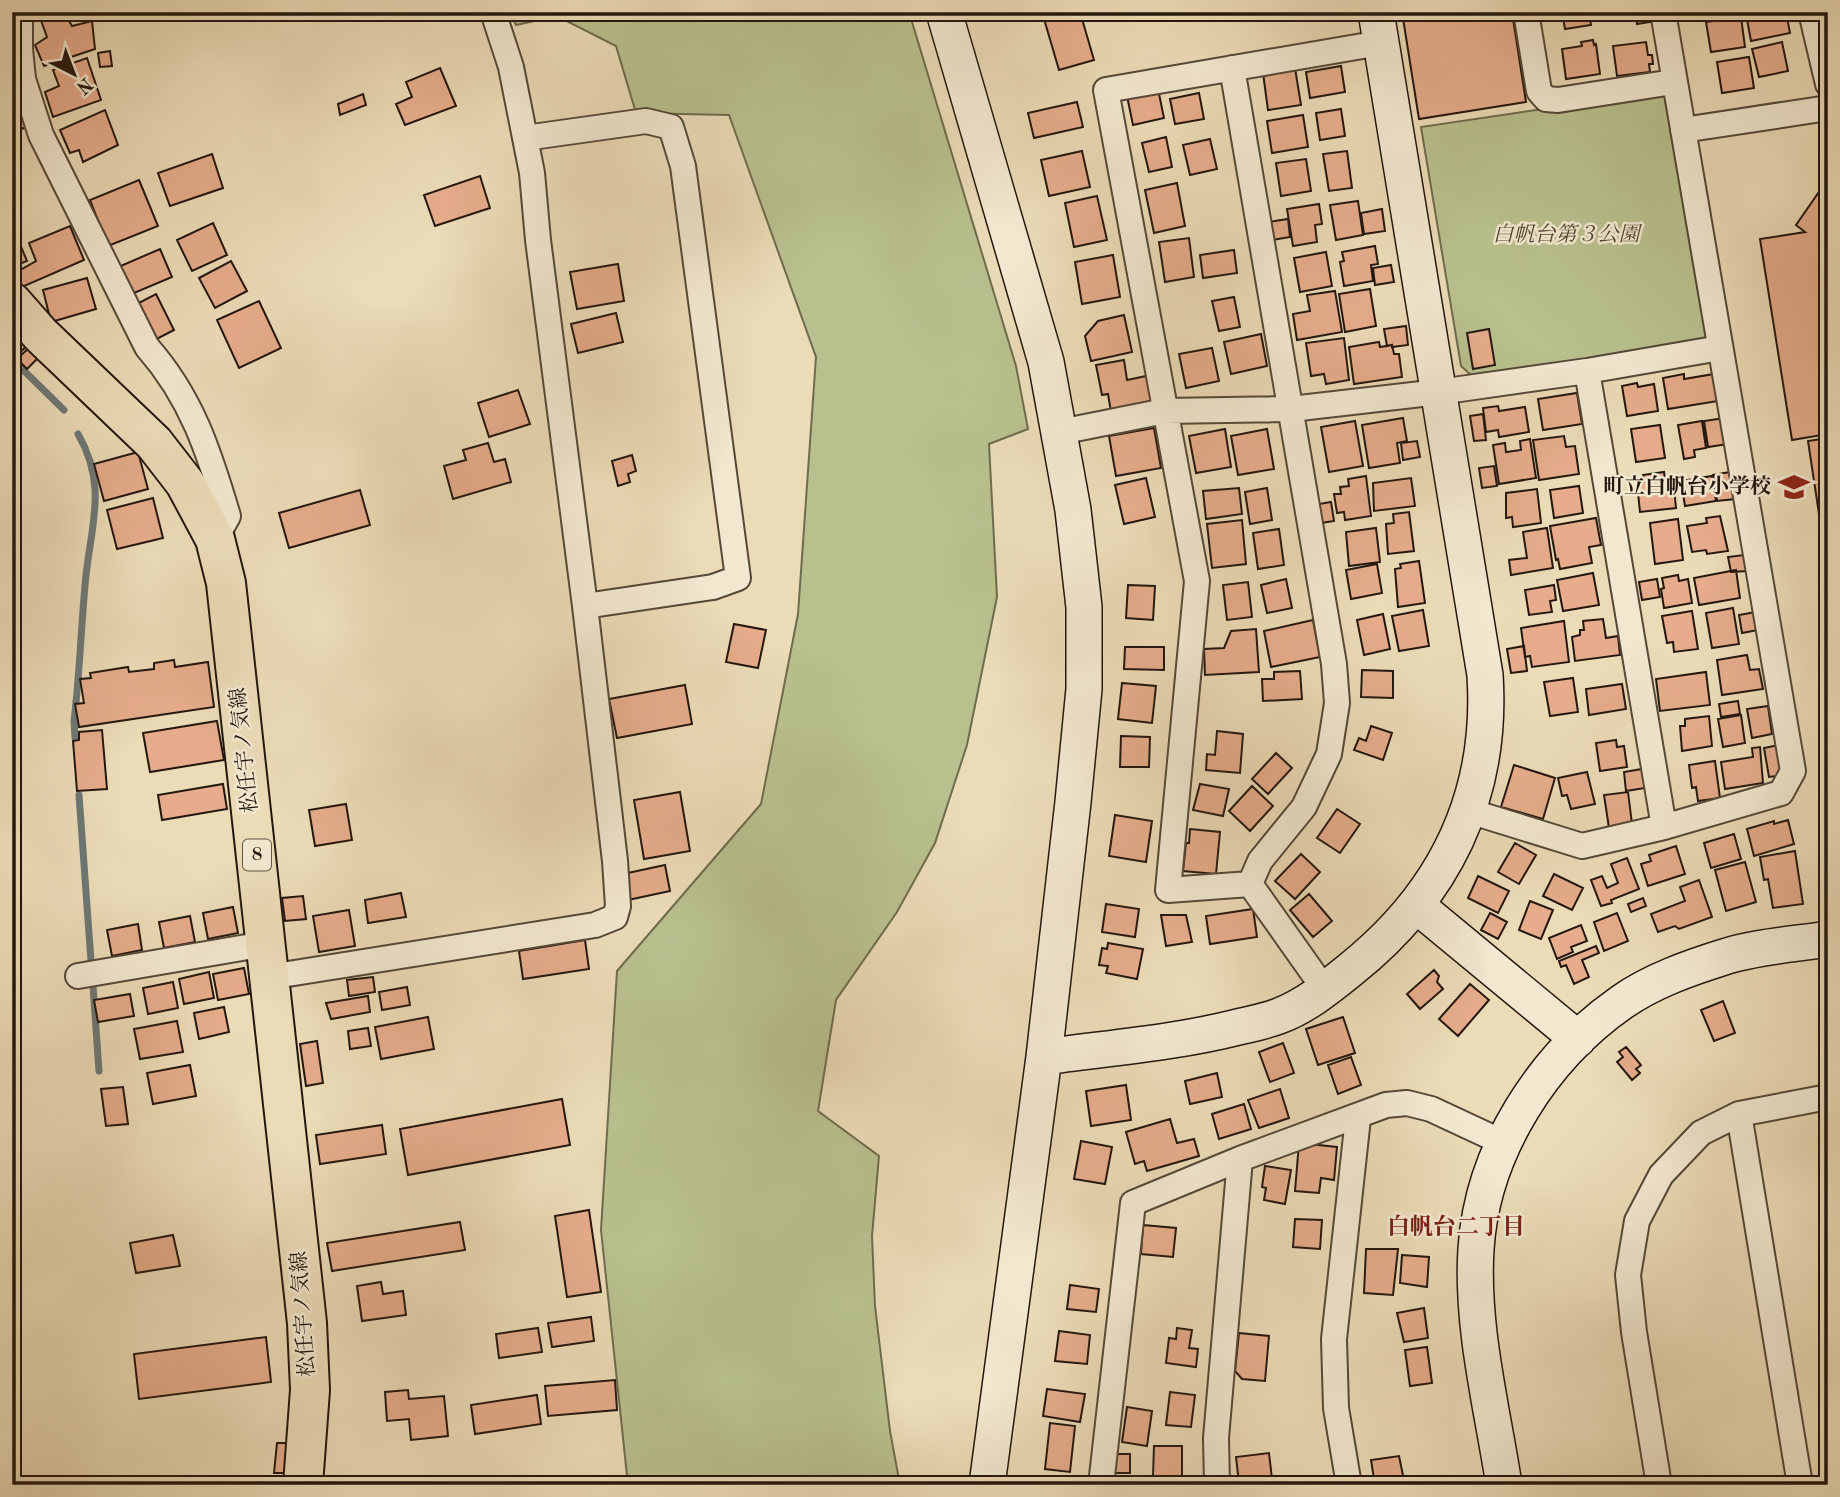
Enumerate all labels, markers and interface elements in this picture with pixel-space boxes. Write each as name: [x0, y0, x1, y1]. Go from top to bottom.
north arrow: [38, 38, 108, 108]
text: N: [72, 73, 95, 97]
park label: 白帆台第３公園: [1493, 223, 1642, 246]
school or university icon: 町立白帆台小学校: [1777, 470, 1811, 504]
place label: 町立白帆台小学校: [1603, 475, 1771, 498]
street label: 松任宇ノ気線: [226, 686, 262, 814]
road number: 8: [243, 840, 271, 870]
district label: 白帆台二丁目: [1387, 1214, 1525, 1239]
street label: 松任宇ノ気線: [287, 1250, 319, 1378]

